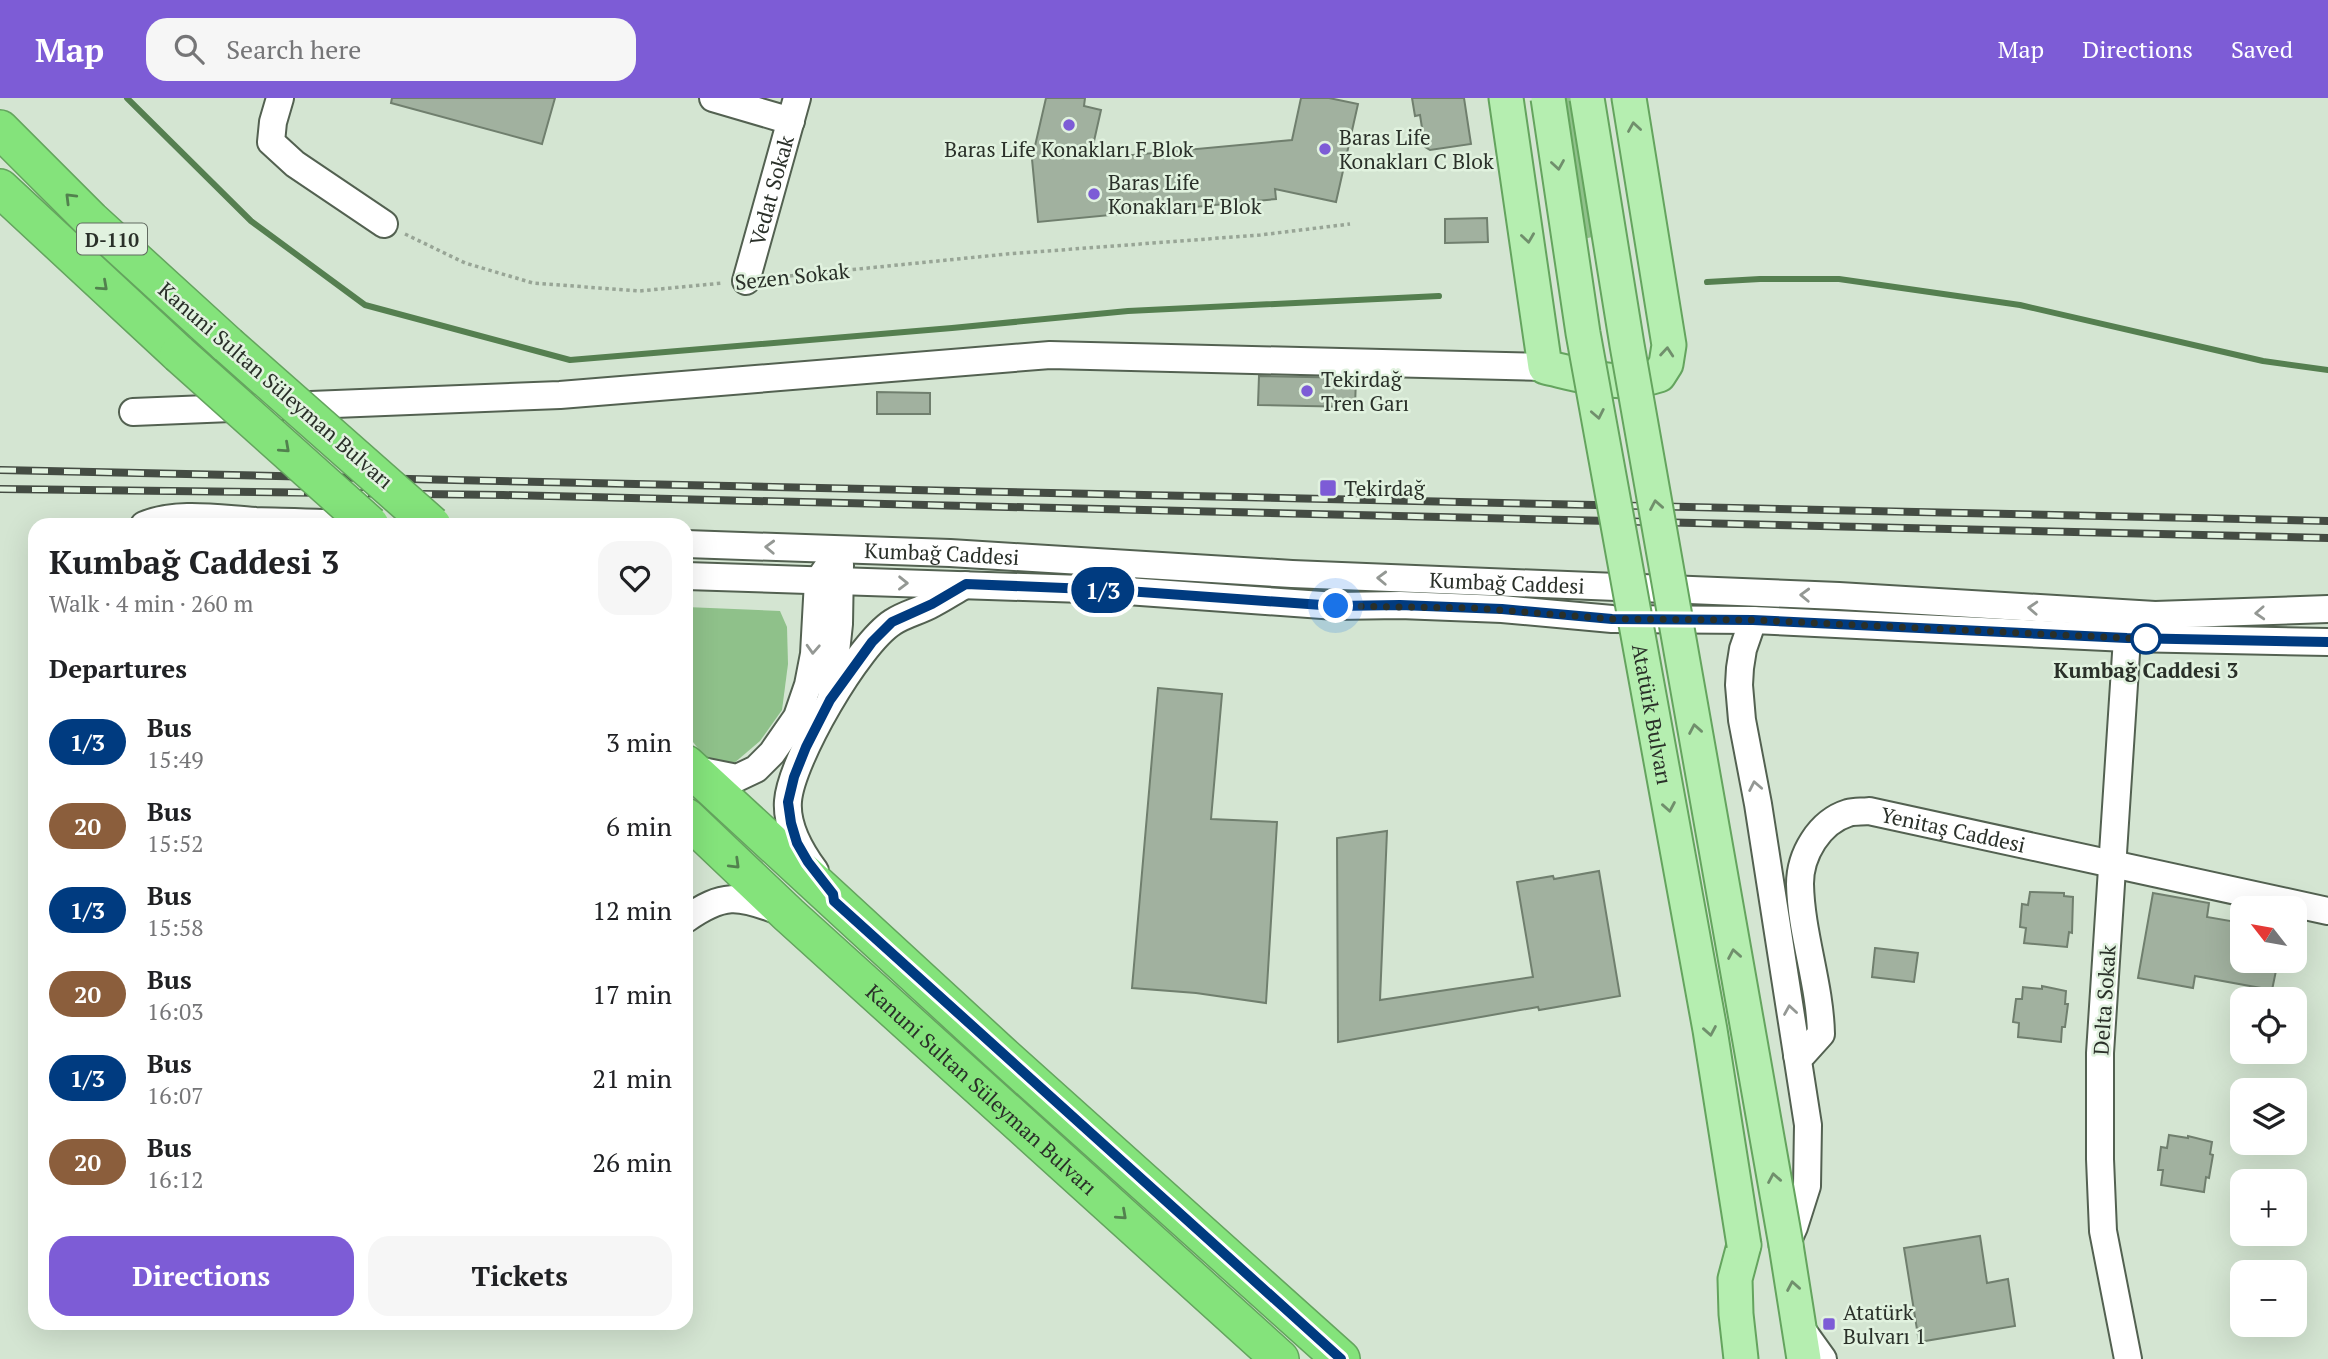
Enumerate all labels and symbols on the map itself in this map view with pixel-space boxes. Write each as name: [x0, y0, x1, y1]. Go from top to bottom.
marker: Baras Life Konakları F Blok: [1061, 117, 1077, 133]
one-way arrow: [1627, 121, 1642, 133]
place label: Baras Life Konakları C Blok: [1339, 123, 1494, 175]
street label: Vedat Sokak: [743, 132, 800, 249]
place label: Baras Life Konakları F Blok: [944, 135, 1194, 163]
marker: Baras Life Konakları C Blok: [1317, 141, 1333, 157]
one-way arrow: [1551, 160, 1566, 171]
place label: Baras Life Konakları E Blok: [1108, 168, 1262, 220]
marker: Baras Life Konakları E Blok: [1086, 186, 1102, 202]
one-way arrow: [65, 194, 78, 207]
road number: D-110: [77, 223, 147, 254]
one-way arrow: [1520, 232, 1535, 244]
street label: Sezen Sokak: [733, 256, 851, 296]
street label: Kanuni Sultan Süleyman Bulvarı: [153, 275, 399, 495]
one-way arrow: [95, 277, 108, 290]
one-way arrow: [1659, 346, 1674, 357]
place label: Tekirdağ Tren Garı: [1321, 365, 1409, 417]
marker: Tekirdağ Tren Garı: [1299, 383, 1315, 399]
one-way arrow: [1590, 408, 1605, 420]
one-way arrow: [277, 440, 290, 453]
place label: Tekirdağ: [1344, 474, 1426, 502]
marker: Tekirdağ: [1318, 478, 1338, 498]
one-way arrow: [1649, 499, 1664, 511]
street label: Kumbağ Caddesi: [864, 536, 1020, 571]
one-way arrow: [765, 539, 776, 554]
street label: Kumbağ Caddesi: [1429, 566, 1585, 600]
line badge: 1/3: [1063, 567, 1143, 613]
one-way arrow: [1376, 571, 1387, 586]
one-way arrow: [899, 575, 909, 591]
one-way arrow: [1800, 587, 1811, 602]
your location: [1318, 588, 1353, 623]
one-way arrow: [2027, 600, 2038, 615]
one-way arrow: [2254, 605, 2265, 620]
marker: Kumbağ Caddesi 3: [2131, 624, 2161, 654]
street label: Atatürk Bulvarı: [1626, 641, 1679, 787]
one-way arrow: [806, 644, 821, 655]
place label: Kumbağ Caddesi 3: [2054, 656, 2238, 684]
one-way arrow: [1688, 724, 1703, 736]
one-way arrow: [1748, 780, 1763, 792]
street label: Yenitaş Caddesi: [1878, 800, 2028, 859]
one-way arrow: [1661, 801, 1676, 813]
one-way arrow: [727, 856, 740, 868]
north arrow: [2230, 896, 2306, 973]
street label: Delta Sokak: [2086, 944, 2122, 1056]
one-way arrow: [1727, 948, 1742, 959]
street label: Kanuni Sultan Süleyman Bulvarı: [860, 978, 1103, 1201]
one-way arrow: [1783, 1004, 1798, 1016]
one-way arrow: [1702, 1025, 1717, 1037]
one-way arrow: [1767, 1172, 1782, 1183]
one-way arrow: [1113, 1206, 1126, 1219]
one-way arrow: [1786, 1280, 1801, 1292]
place label: Atatürk Bulvarı 1: [1843, 1298, 1926, 1350]
marker: Atatürk Bulvarı 1: [1821, 1316, 1837, 1332]

